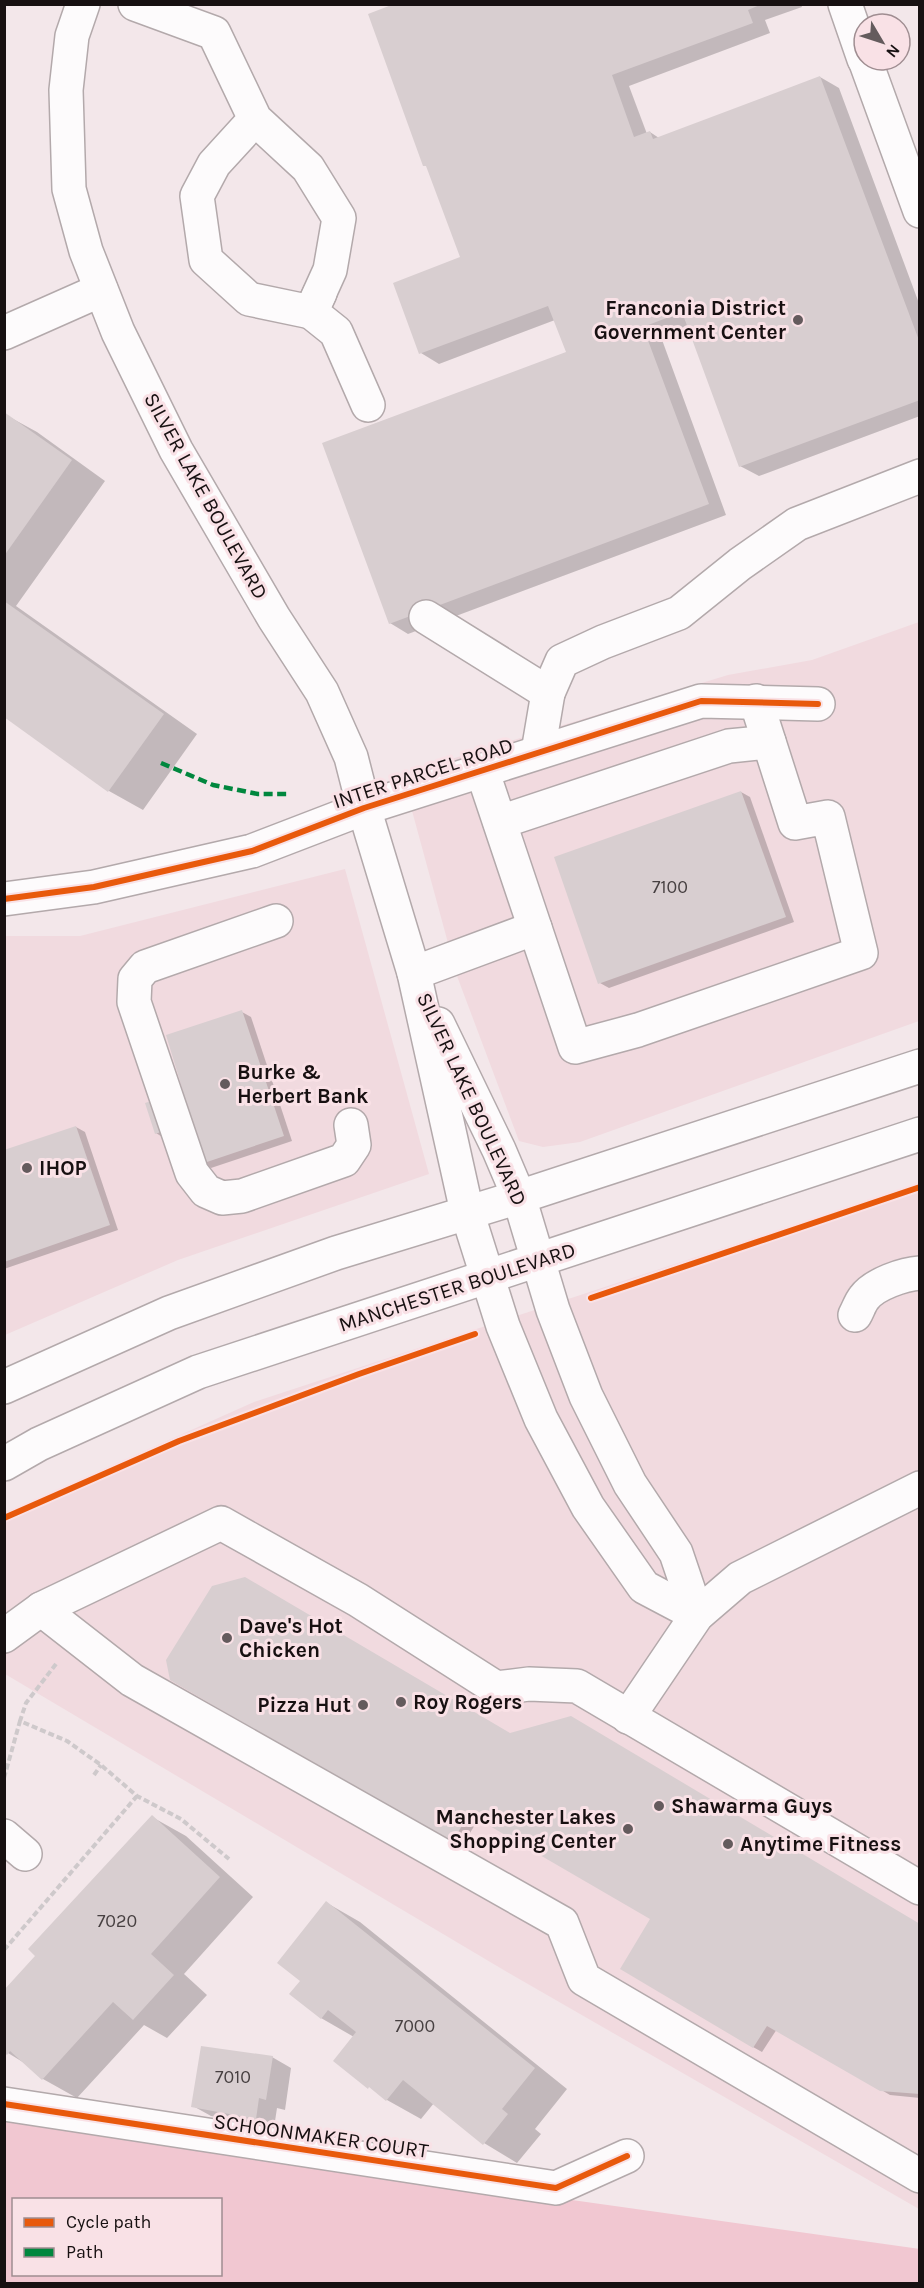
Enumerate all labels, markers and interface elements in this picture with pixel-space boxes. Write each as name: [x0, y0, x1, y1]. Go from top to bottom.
north arrow: [852, 12, 912, 72]
text: N: [882, 41, 904, 62]
place label: Franconia District Government Center: [594, 296, 787, 344]
marker: Franconia District Government Center: [791, 313, 805, 327]
street label: SILVER LAKE BOULEVARD: [139, 389, 273, 603]
street label: INTER PARCEL ROAD: [330, 733, 516, 813]
house number: 7100: [652, 876, 688, 898]
street label: SILVER LAKE BOULEVARD: [412, 989, 532, 1209]
place label: Burke & Herbert Bank: [237, 1060, 369, 1108]
marker: Burke & Herbert Bank: [218, 1077, 232, 1091]
place label: IHOP: [39, 1156, 87, 1180]
marker: IHOP: [20, 1161, 34, 1175]
street label: MANCHESTER BOULEVARD: [336, 1237, 578, 1337]
place label: Dave's Hot Chicken: [239, 1614, 343, 1662]
marker: Dave's Hot Chicken: [220, 1631, 234, 1645]
place label: Roy Rogers: [413, 1690, 522, 1714]
place label: Pizza Hut: [257, 1693, 351, 1717]
marker: Roy Rogers: [394, 1695, 408, 1709]
marker: Pizza Hut: [356, 1698, 370, 1712]
place label: Shawarma Guys: [671, 1794, 833, 1818]
marker: Shawarma Guys: [652, 1799, 666, 1813]
place label: Manchester Lakes Shopping Center: [436, 1805, 617, 1853]
marker: Manchester Lakes Shopping Center: [621, 1822, 635, 1836]
place label: Anytime Fitness: [740, 1832, 901, 1856]
marker: Anytime Fitness: [721, 1837, 735, 1851]
house number: 7020: [97, 1910, 137, 1932]
house number: 7000: [395, 2015, 435, 2037]
house number: 7010: [215, 2066, 251, 2088]
street label: SCHOONMAKER COURT: [212, 2109, 431, 2163]
legend: [12, 2198, 222, 2276]
text: Cycle path: [66, 2211, 151, 2233]
text: Path: [66, 2241, 104, 2263]

